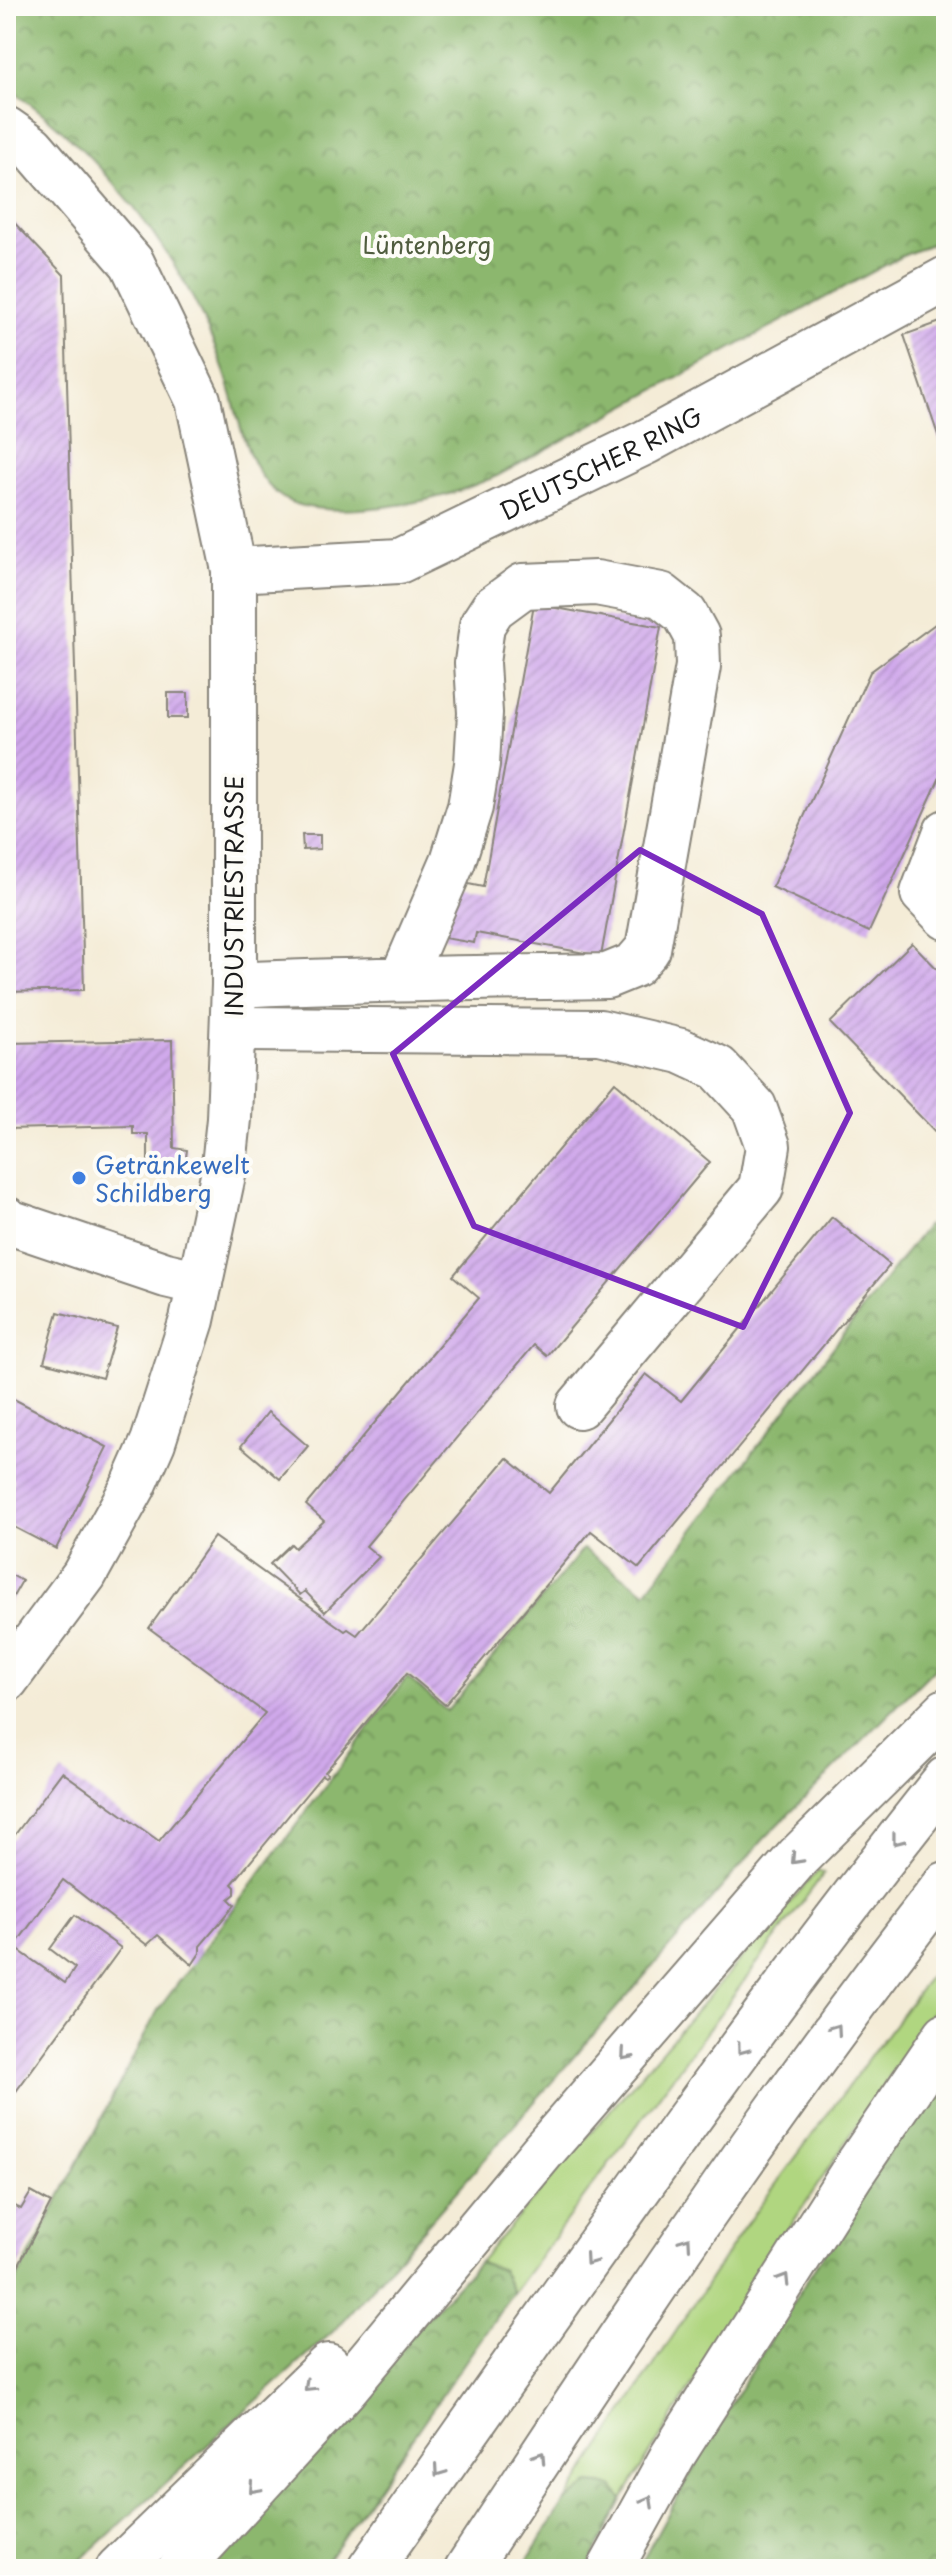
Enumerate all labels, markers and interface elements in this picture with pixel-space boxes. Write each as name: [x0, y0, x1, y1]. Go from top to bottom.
park label: Lüntenberg: [363, 226, 491, 262]
street label: DEUTSCHER RING: [493, 396, 709, 528]
street label: INDUSTRIESTRASSE: [215, 775, 251, 1017]
place label: Getränkewelt Schildberg: [95, 1146, 250, 1210]
marker: Getränkewelt Schildberg: [70, 1169, 88, 1187]
one-way arrow: [893, 1831, 907, 1846]
one-way arrow: [792, 1849, 806, 1864]
one-way arrow: [826, 2024, 841, 2038]
one-way arrow: [737, 2040, 751, 2054]
one-way arrow: [621, 2046, 636, 2061]
one-way arrow: [676, 2236, 691, 2250]
one-way arrow: [585, 2251, 600, 2265]
one-way arrow: [775, 2274, 790, 2288]
one-way arrow: [304, 2377, 318, 2391]
one-way arrow: [531, 2451, 546, 2466]
one-way arrow: [434, 2463, 449, 2477]
one-way arrow: [249, 2479, 264, 2493]
one-way arrow: [638, 2495, 654, 2509]

